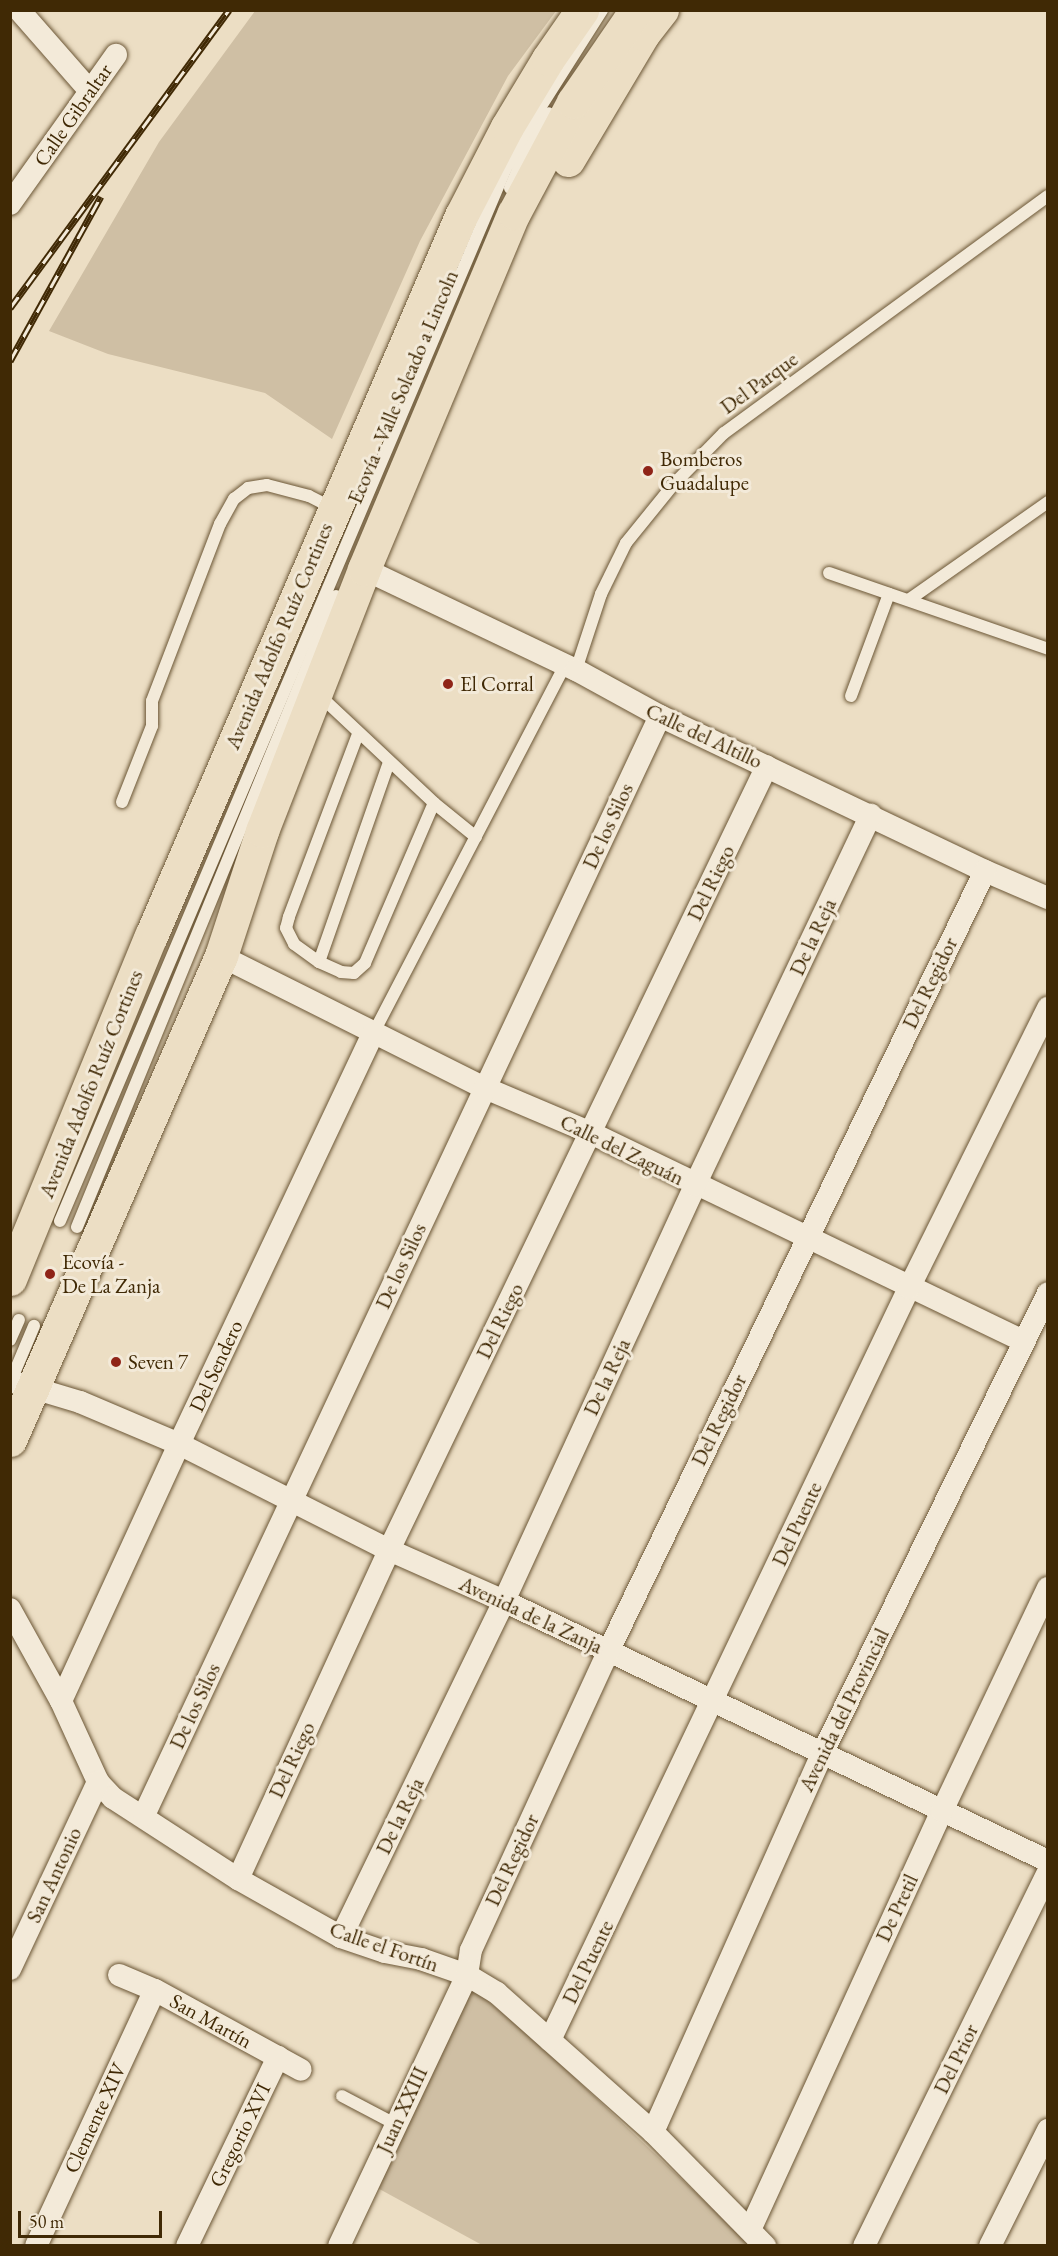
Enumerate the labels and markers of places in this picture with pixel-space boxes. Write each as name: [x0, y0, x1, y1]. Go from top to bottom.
place label: Bomberos Guadalupe: [660, 446, 749, 496]
marker: Bomberos Guadalupe: [641, 464, 655, 478]
place label: El Corral: [460, 671, 534, 697]
marker: El Corral: [441, 677, 455, 691]
place label: Ecovía - De La Zanja: [62, 1249, 160, 1299]
marker: Ecovía - De La Zanja: [43, 1267, 57, 1281]
place label: Seven 7: [128, 1349, 188, 1375]
marker: Seven 7: [109, 1355, 123, 1369]

